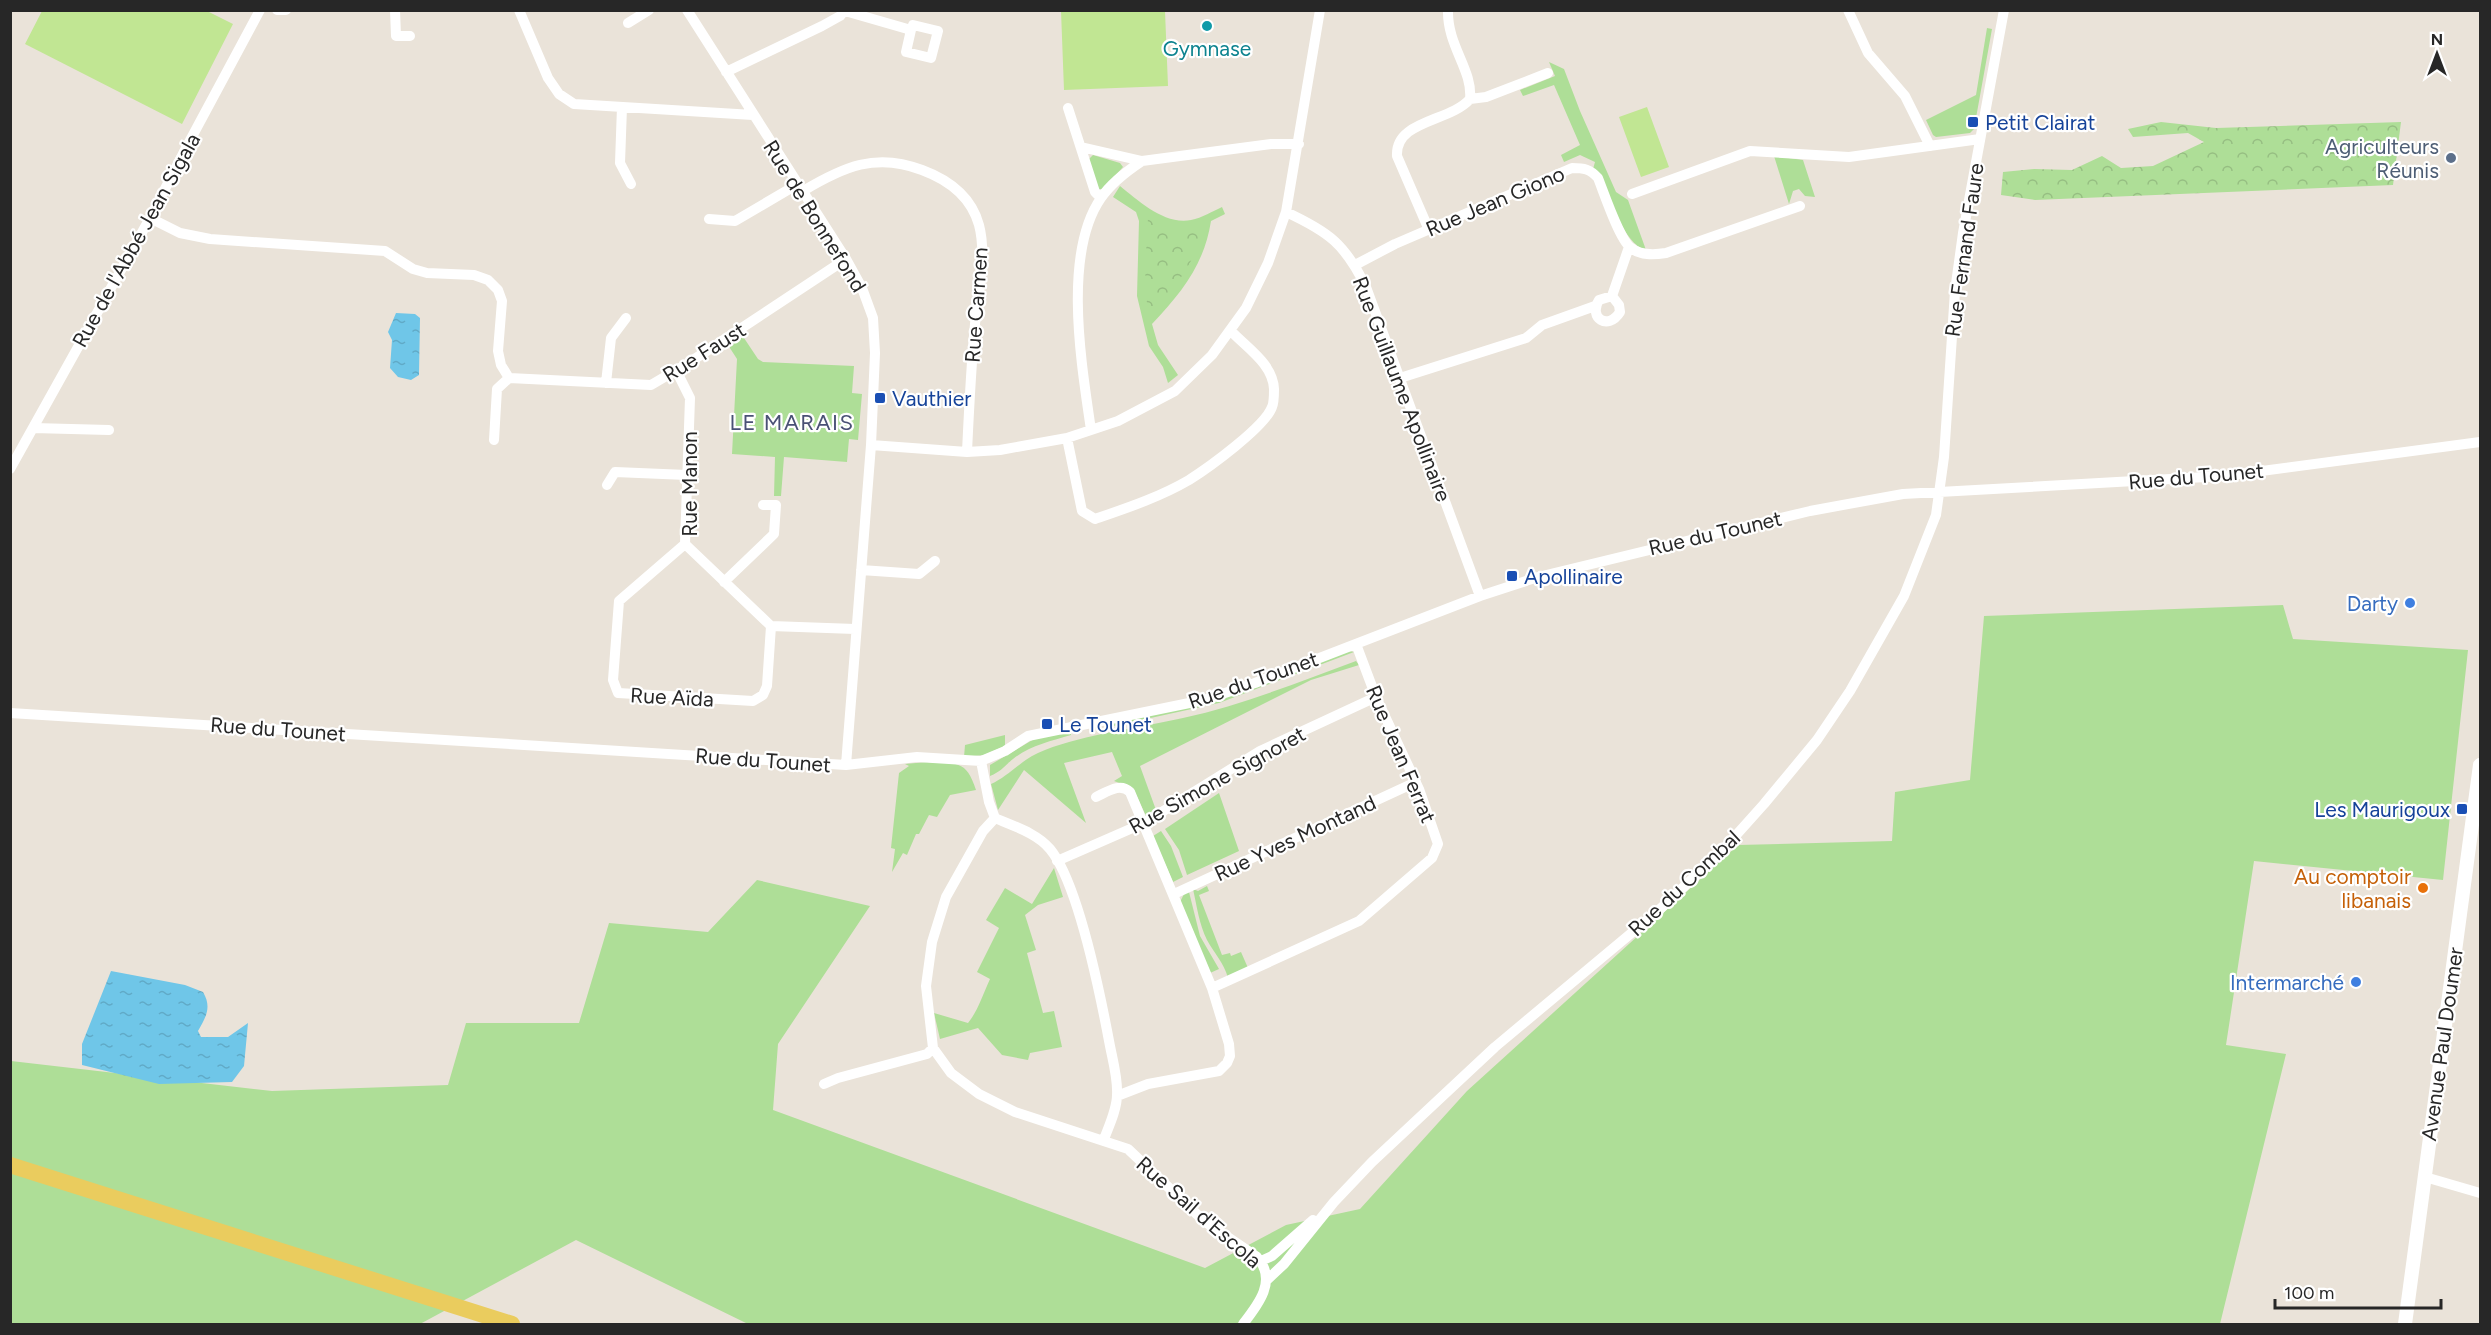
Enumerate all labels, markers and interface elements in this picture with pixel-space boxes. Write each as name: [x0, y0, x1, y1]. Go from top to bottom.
marker: Gymnase: [1200, 19, 1214, 33]
north arrow: [2407, 24, 2467, 84]
text: N: [2431, 30, 2443, 49]
place label: Gymnase: [1163, 36, 1251, 61]
place label: Petit Clairat: [1985, 110, 2096, 135]
marker: Petit Clairat: [1966, 115, 1980, 129]
street label: Rue de l'Abbé Jean Sigala: [67, 129, 205, 351]
place label: Agriculteurs Réunis: [2325, 134, 2439, 183]
street label: Rue de Bonnefond: [758, 135, 872, 297]
marker: Agriculteurs Réunis: [2444, 151, 2458, 165]
street label: Rue Jean Giono: [1422, 161, 1568, 241]
street label: Rue Fernand Faure: [1939, 161, 1989, 339]
street label: Rue Carmen: [960, 247, 992, 363]
street label: Rue Guillaume Apollinaire: [1347, 273, 1457, 505]
street label: Rue Faust: [658, 317, 750, 387]
place label: Vauthier: [892, 386, 971, 411]
marker: Vauthier: [873, 391, 887, 405]
district label: LE MARAIS: [729, 409, 855, 436]
street label: Rue Manon: [677, 431, 702, 537]
street label: Rue du Tounet: [2127, 458, 2265, 494]
street label: Rue du Tounet: [1646, 506, 1784, 560]
place label: Apollinaire: [1524, 564, 1623, 589]
marker: Apollinaire: [1505, 569, 1519, 583]
place label: Darty: [2347, 591, 2398, 616]
marker: Darty: [2403, 596, 2417, 610]
street label: Rue du Tounet: [1185, 646, 1321, 714]
street label: Rue Jean Ferrat: [1361, 681, 1441, 827]
street label: Rue Aïda: [630, 682, 714, 712]
street label: Rue du Tounet: [209, 712, 347, 746]
place label: Le Tounet: [1059, 712, 1152, 737]
marker: Le Tounet: [1040, 717, 1054, 731]
street label: Rue Simone Signoret: [1124, 721, 1310, 839]
street label: Rue du Tounet: [694, 743, 832, 777]
street label: Rue Yves Montand: [1210, 790, 1380, 886]
place label: Les Maurigoux: [2314, 797, 2450, 822]
marker: Les Maurigoux: [2455, 802, 2469, 816]
street label: Rue du Combal: [1623, 825, 1745, 941]
place label: Au comptoir libanais: [2294, 864, 2411, 913]
marker: Au comptoir libanais: [2416, 881, 2430, 895]
street label: Avenue Paul Doumer: [2416, 946, 2468, 1142]
place label: Intermarché: [2230, 970, 2344, 995]
marker: Intermarché: [2349, 975, 2363, 989]
street label: Rue Sail d'Escola: [1131, 1151, 1267, 1273]
scale bar: [2275, 1272, 2442, 1310]
text: 100 m: [2284, 1282, 2334, 1304]

